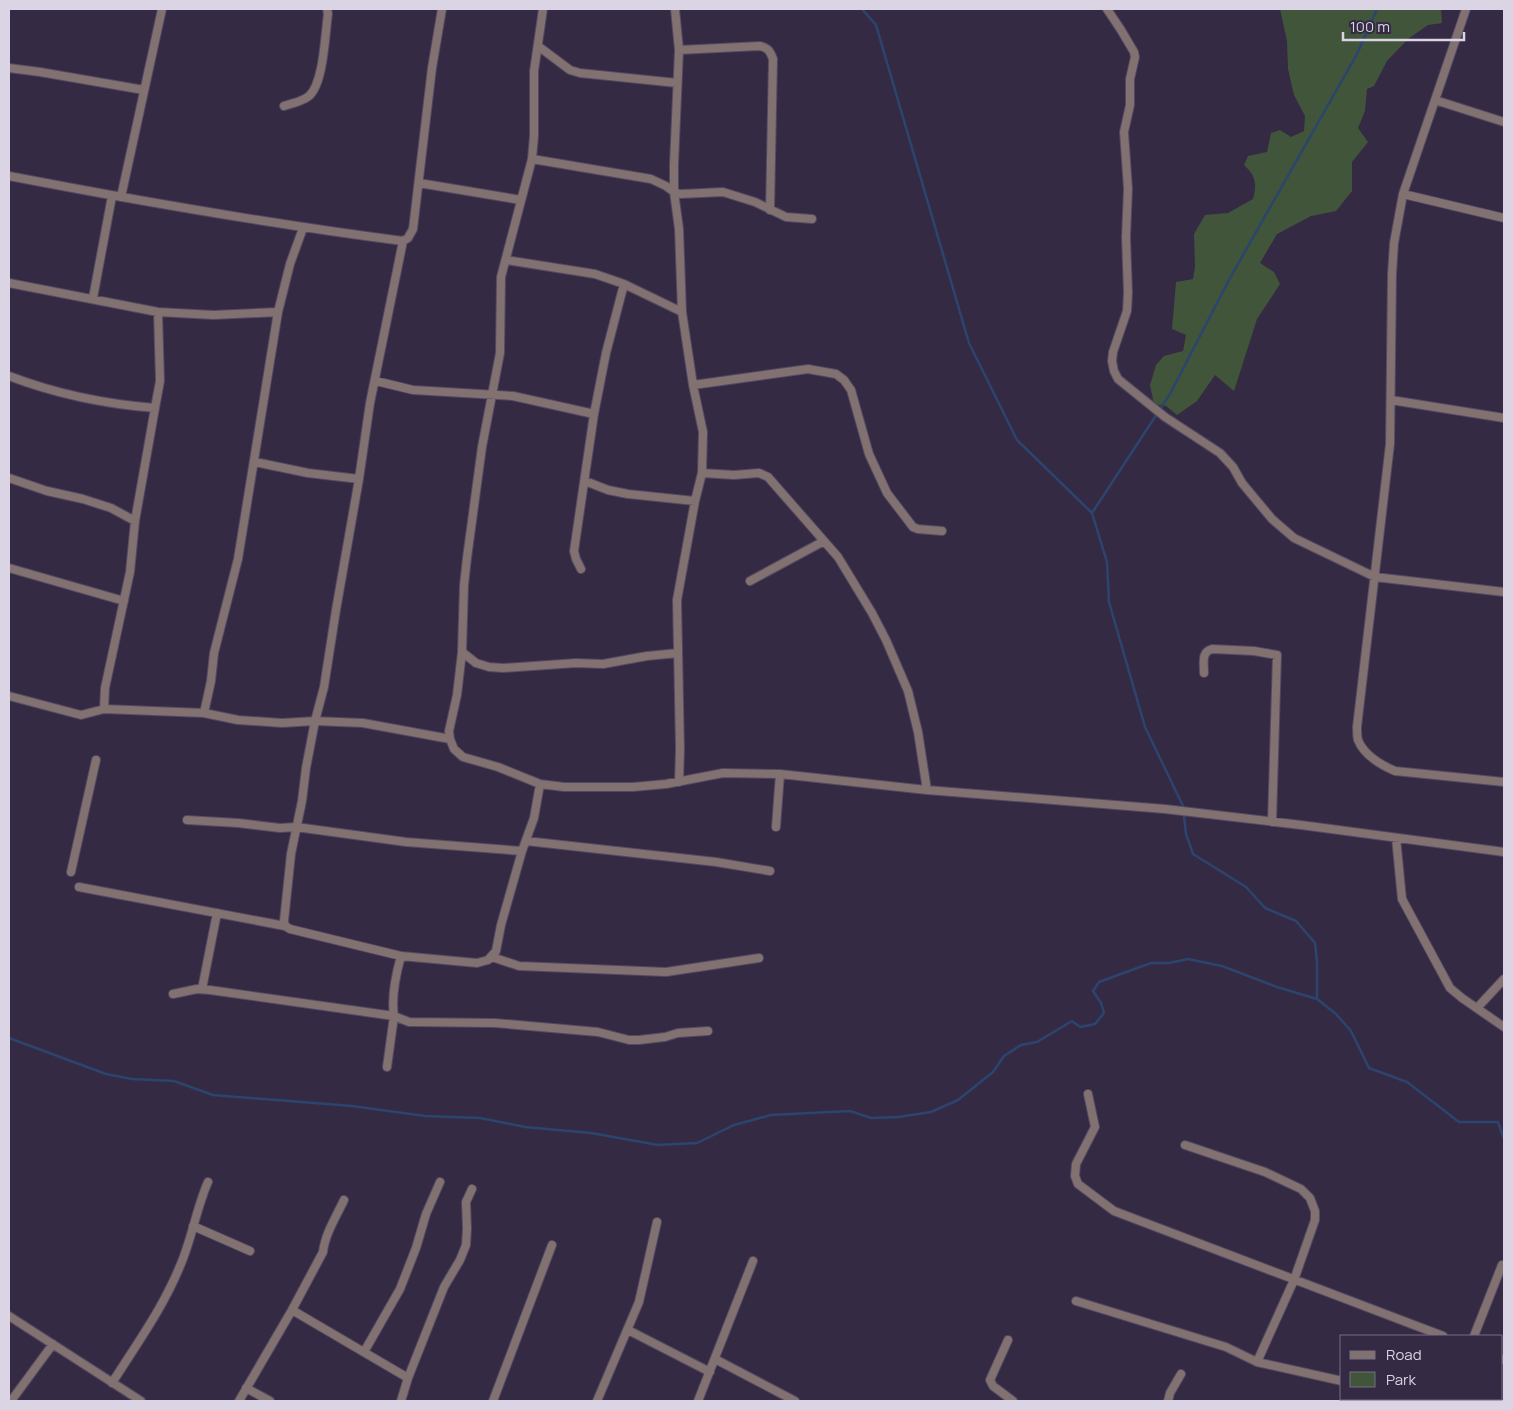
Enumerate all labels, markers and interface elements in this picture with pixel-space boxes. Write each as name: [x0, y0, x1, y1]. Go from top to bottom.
scale bar: [1343, 10, 1464, 42]
text: 100 m: [1350, 16, 1390, 37]
legend: [1340, 1335, 1503, 1400]
text: Road: [1386, 1344, 1422, 1365]
text: Park: [1386, 1369, 1416, 1390]

